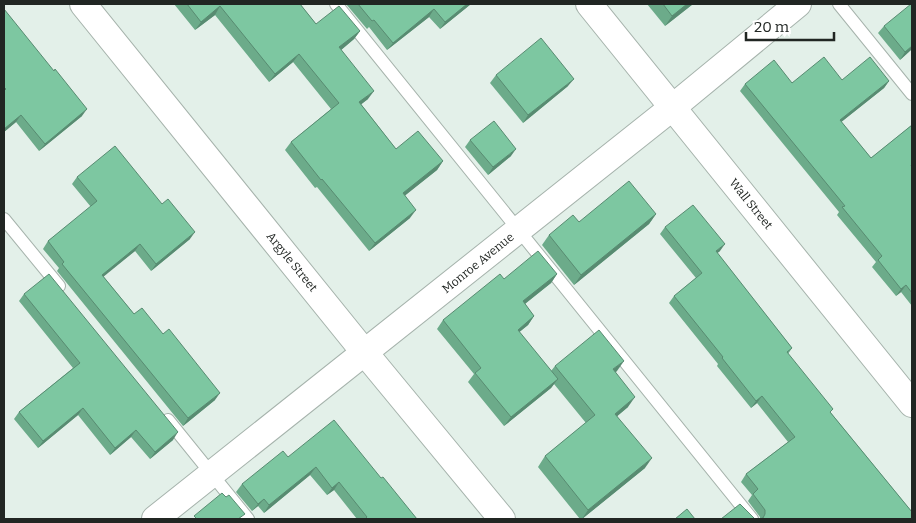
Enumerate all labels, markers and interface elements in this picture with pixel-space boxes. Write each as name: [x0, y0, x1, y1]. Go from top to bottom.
scale bar: [746, 10, 834, 42]
text: 20 m: [754, 18, 790, 36]
street label: Wall Street: [726, 176, 776, 233]
street label: Argyle Street: [264, 229, 321, 295]
street label: Monroe Avenue: [439, 230, 517, 296]

